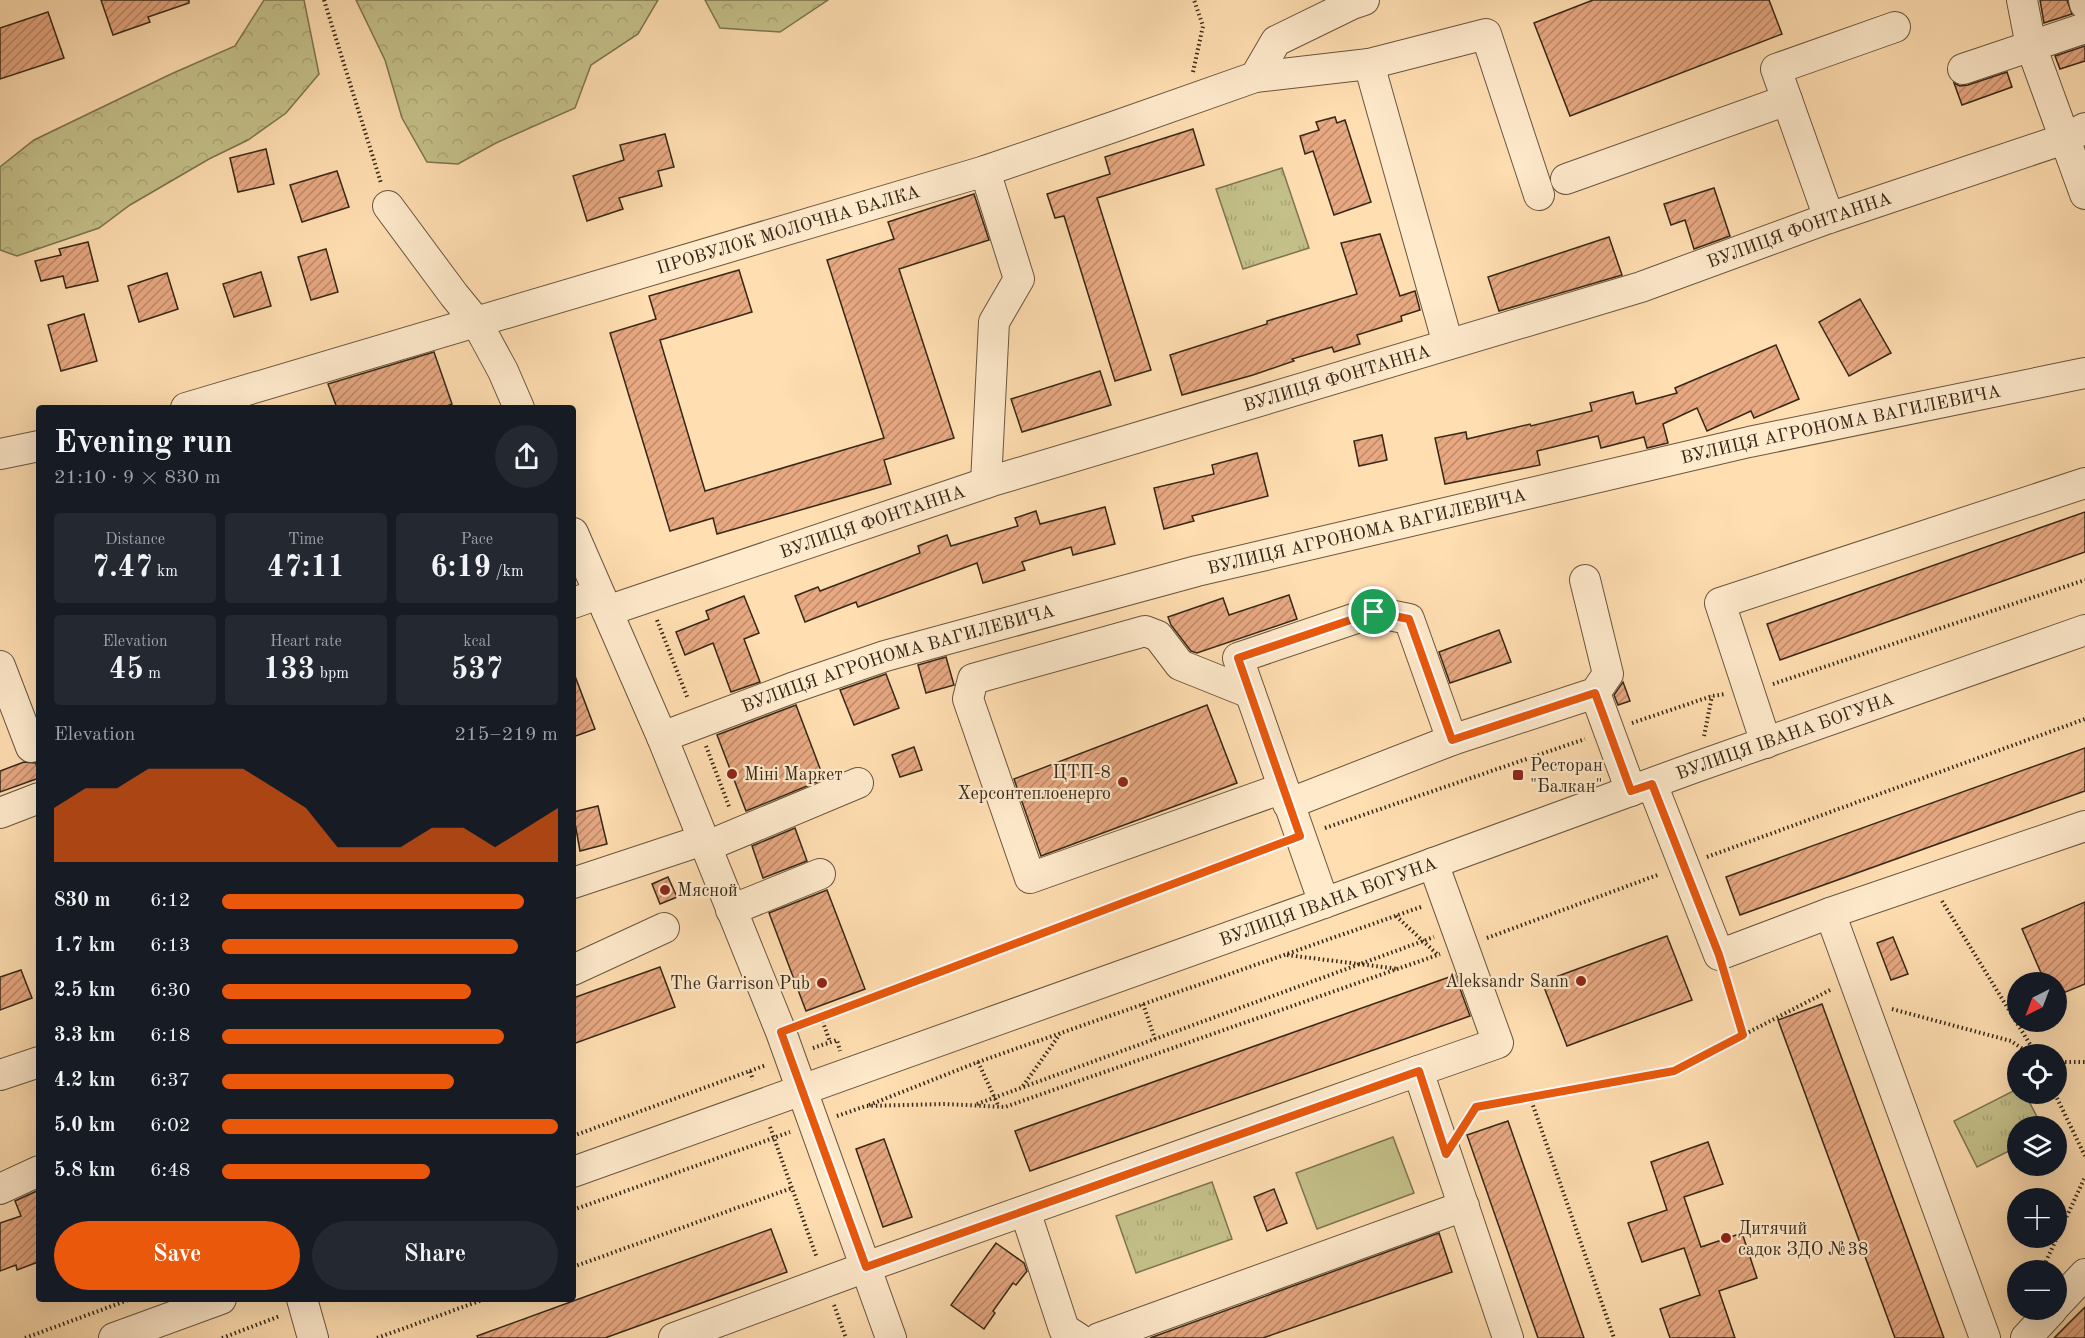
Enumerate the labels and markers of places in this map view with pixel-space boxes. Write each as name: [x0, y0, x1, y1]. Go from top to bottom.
pin: [1348, 586, 1399, 637]
place label: Ресторан "Балкан": [1530, 757, 1603, 796]
place label: ЦТП-8 Херсонтеплоенерго: [958, 764, 1111, 803]
place label: Міні Маркет: [744, 766, 843, 784]
marker: Міні Маркет: [725, 767, 739, 781]
marker: Ресторан "Балкан": [1511, 768, 1525, 782]
marker: ЦТП-8 Херсонтеплоенерго: [1116, 775, 1130, 789]
place label: Мясной: [677, 882, 738, 900]
marker: Мясной: [658, 883, 672, 897]
place label: Aleksandr Sann: [1445, 973, 1569, 991]
marker: Aleksandr Sann: [1574, 974, 1588, 988]
place label: The Garrison Pub: [670, 975, 810, 993]
marker: The Garrison Pub: [815, 976, 829, 990]
place label: Дитячий садок ЗДО №38: [1738, 1220, 1868, 1259]
marker: Дитячий садок ЗДО №38: [1719, 1231, 1733, 1245]

